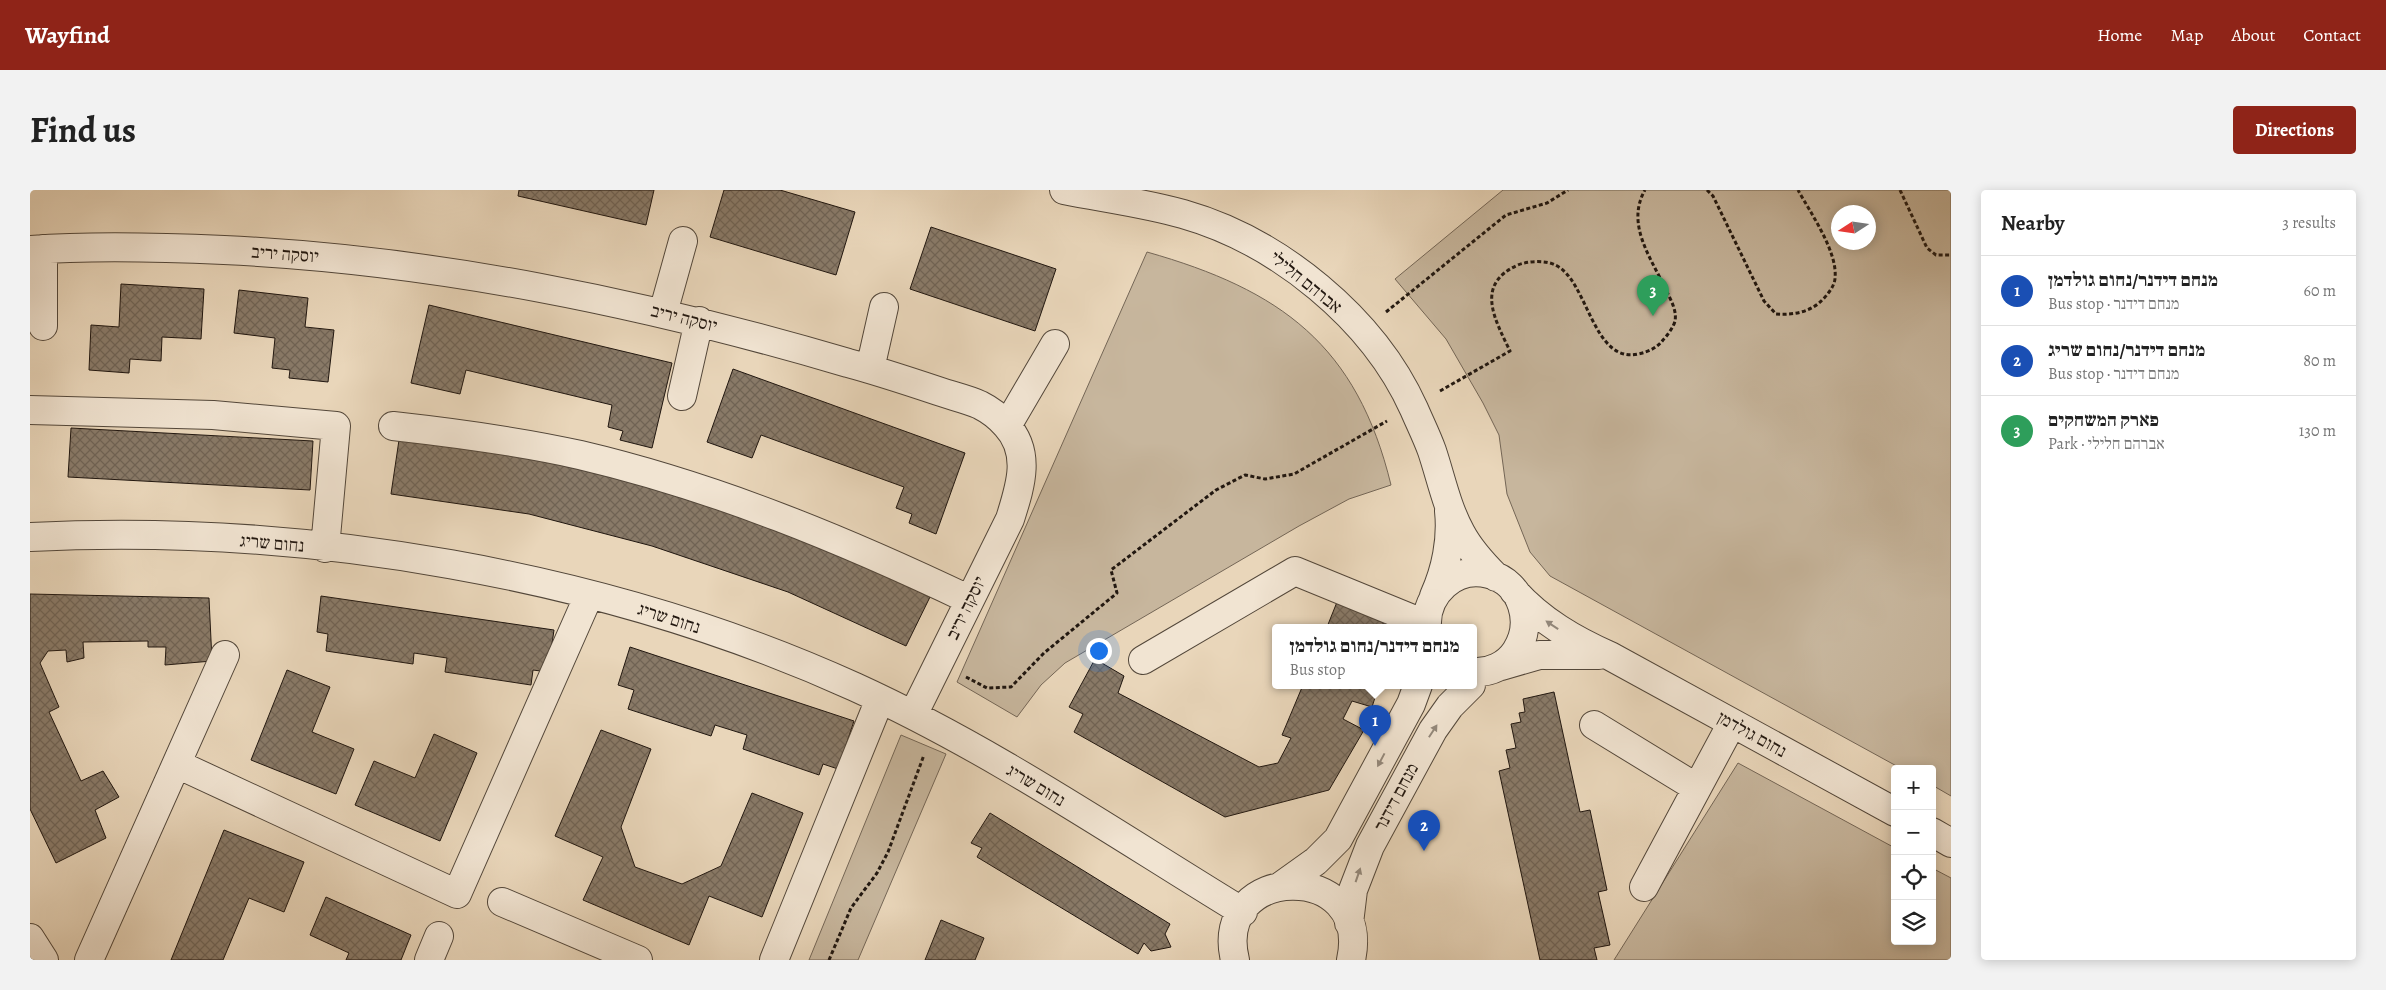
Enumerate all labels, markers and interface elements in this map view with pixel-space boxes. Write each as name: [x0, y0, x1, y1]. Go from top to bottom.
text: Wayfind: [25, 19, 110, 51]
text: Home: [2097, 23, 2142, 47]
text: Map: [2170, 23, 2203, 47]
text: About: [2231, 23, 2275, 47]
text: Contact: [2303, 23, 2361, 47]
text: Find us: [30, 106, 136, 154]
button: Directions: [2233, 106, 2356, 154]
north arrow: [1831, 205, 1876, 250]
text: Nearby: [2001, 209, 2064, 237]
text: 3 results: [2282, 212, 2336, 234]
street label: יוסקה יריב: [250, 240, 320, 268]
street label: אברהם חלילי: [1265, 245, 1347, 319]
text: מנחם דידנר/נחום גולדמן: [2048, 267, 2218, 293]
pin: 3: [1637, 275, 1669, 316]
text: 1: [2014, 280, 2020, 302]
text: 60 m: [2304, 280, 2336, 302]
text: Bus stop · מנחם דידנר: [2048, 293, 2179, 315]
street label: יוסקה יריב: [648, 298, 720, 338]
text: מנחם דידנר/נחום שריג: [2048, 337, 2205, 363]
text: 2: [2013, 350, 2021, 372]
text: 80 m: [2303, 350, 2336, 372]
text: Bus stop · מנחם דידנר: [2048, 363, 2179, 385]
text: פארק המשחקים: [2048, 407, 2159, 433]
text: 3: [2014, 420, 2020, 442]
text: 130 m: [2299, 420, 2336, 442]
text: Park · אברהם חלילי: [2048, 433, 2165, 455]
street label: נחום שריג: [239, 528, 305, 558]
street label: יוסקה יריב: [940, 572, 992, 644]
street label: נחום שריג: [635, 597, 703, 639]
one-way arrow: [1545, 620, 1559, 630]
popup: [1272, 624, 1477, 689]
text: מנחם דידנר/נחום גולדמן: [1289, 633, 1460, 659]
your location: [1086, 638, 1112, 664]
text: Bus stop: [1289, 659, 1345, 681]
pin: 1: [1359, 705, 1391, 746]
street label: נחום גולדמן: [1713, 705, 1791, 763]
one-way arrow: [1428, 724, 1437, 738]
one-way arrow: [1377, 753, 1386, 766]
street label: נחום שריג: [1002, 758, 1070, 812]
street label: מנחם דידנר: [1368, 759, 1424, 835]
map controls: [1891, 765, 1936, 945]
button: +: [1891, 765, 1936, 810]
pin: 2: [1408, 810, 1440, 851]
button: −: [1891, 810, 1936, 855]
button: locate: [1891, 855, 1936, 900]
one-way arrow: [1354, 867, 1362, 882]
button: layers: [1891, 900, 1936, 945]

